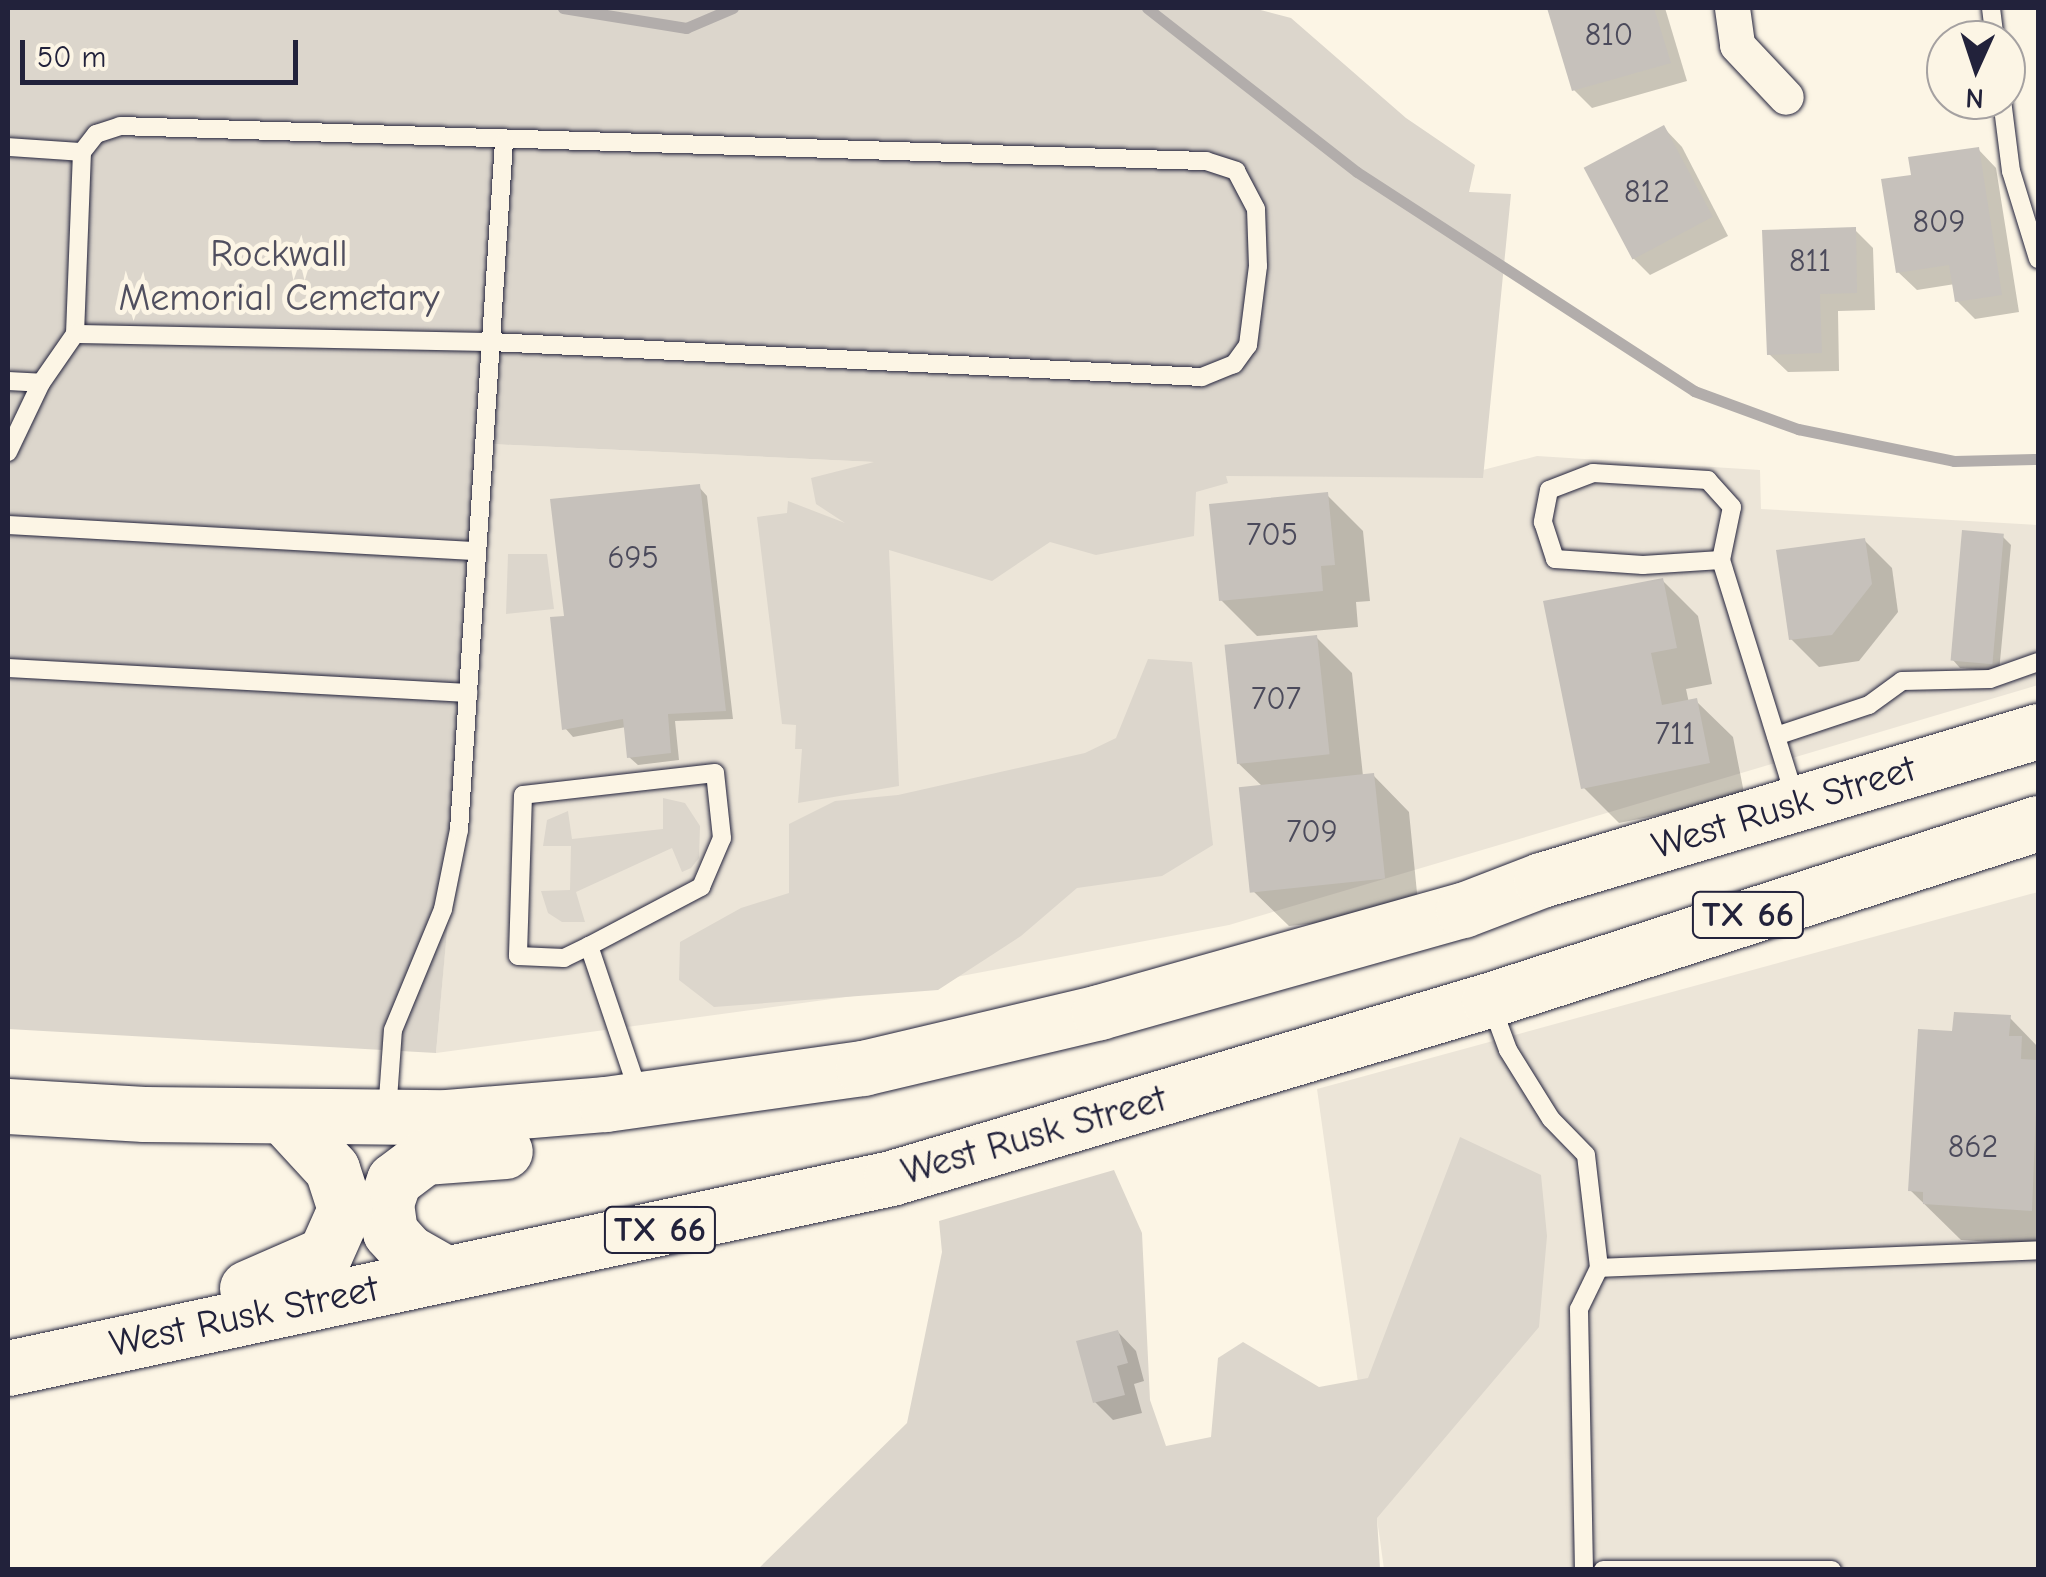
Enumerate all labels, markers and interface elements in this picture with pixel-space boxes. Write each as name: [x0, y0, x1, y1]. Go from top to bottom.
house number: 810: [1585, 16, 1633, 54]
scale bar: [25, 20, 302, 82]
north arrow: [1926, 20, 2026, 120]
text: 50 m: [37, 40, 106, 75]
text: N: [1965, 82, 1985, 114]
house number: 812: [1624, 173, 1670, 211]
house number: 809: [1913, 203, 1965, 241]
park label: Rockwall Memorial Cemetary: [118, 232, 440, 322]
house number: 811: [1789, 242, 1831, 280]
house number: 705: [1246, 516, 1298, 554]
house number: 695: [607, 539, 659, 577]
house number: 707: [1251, 680, 1301, 718]
house number: 711: [1655, 715, 1695, 753]
street label: West Rusk Street: [1647, 746, 1921, 870]
house number: 709: [1286, 813, 1338, 851]
road number: TX 66: [1690, 885, 1806, 945]
street label: West Rusk Street: [897, 1076, 1171, 1196]
house number: 862: [1948, 1128, 1998, 1166]
road number: TX 66: [602, 1200, 718, 1260]
street label: West Rusk Street: [106, 1266, 382, 1368]

